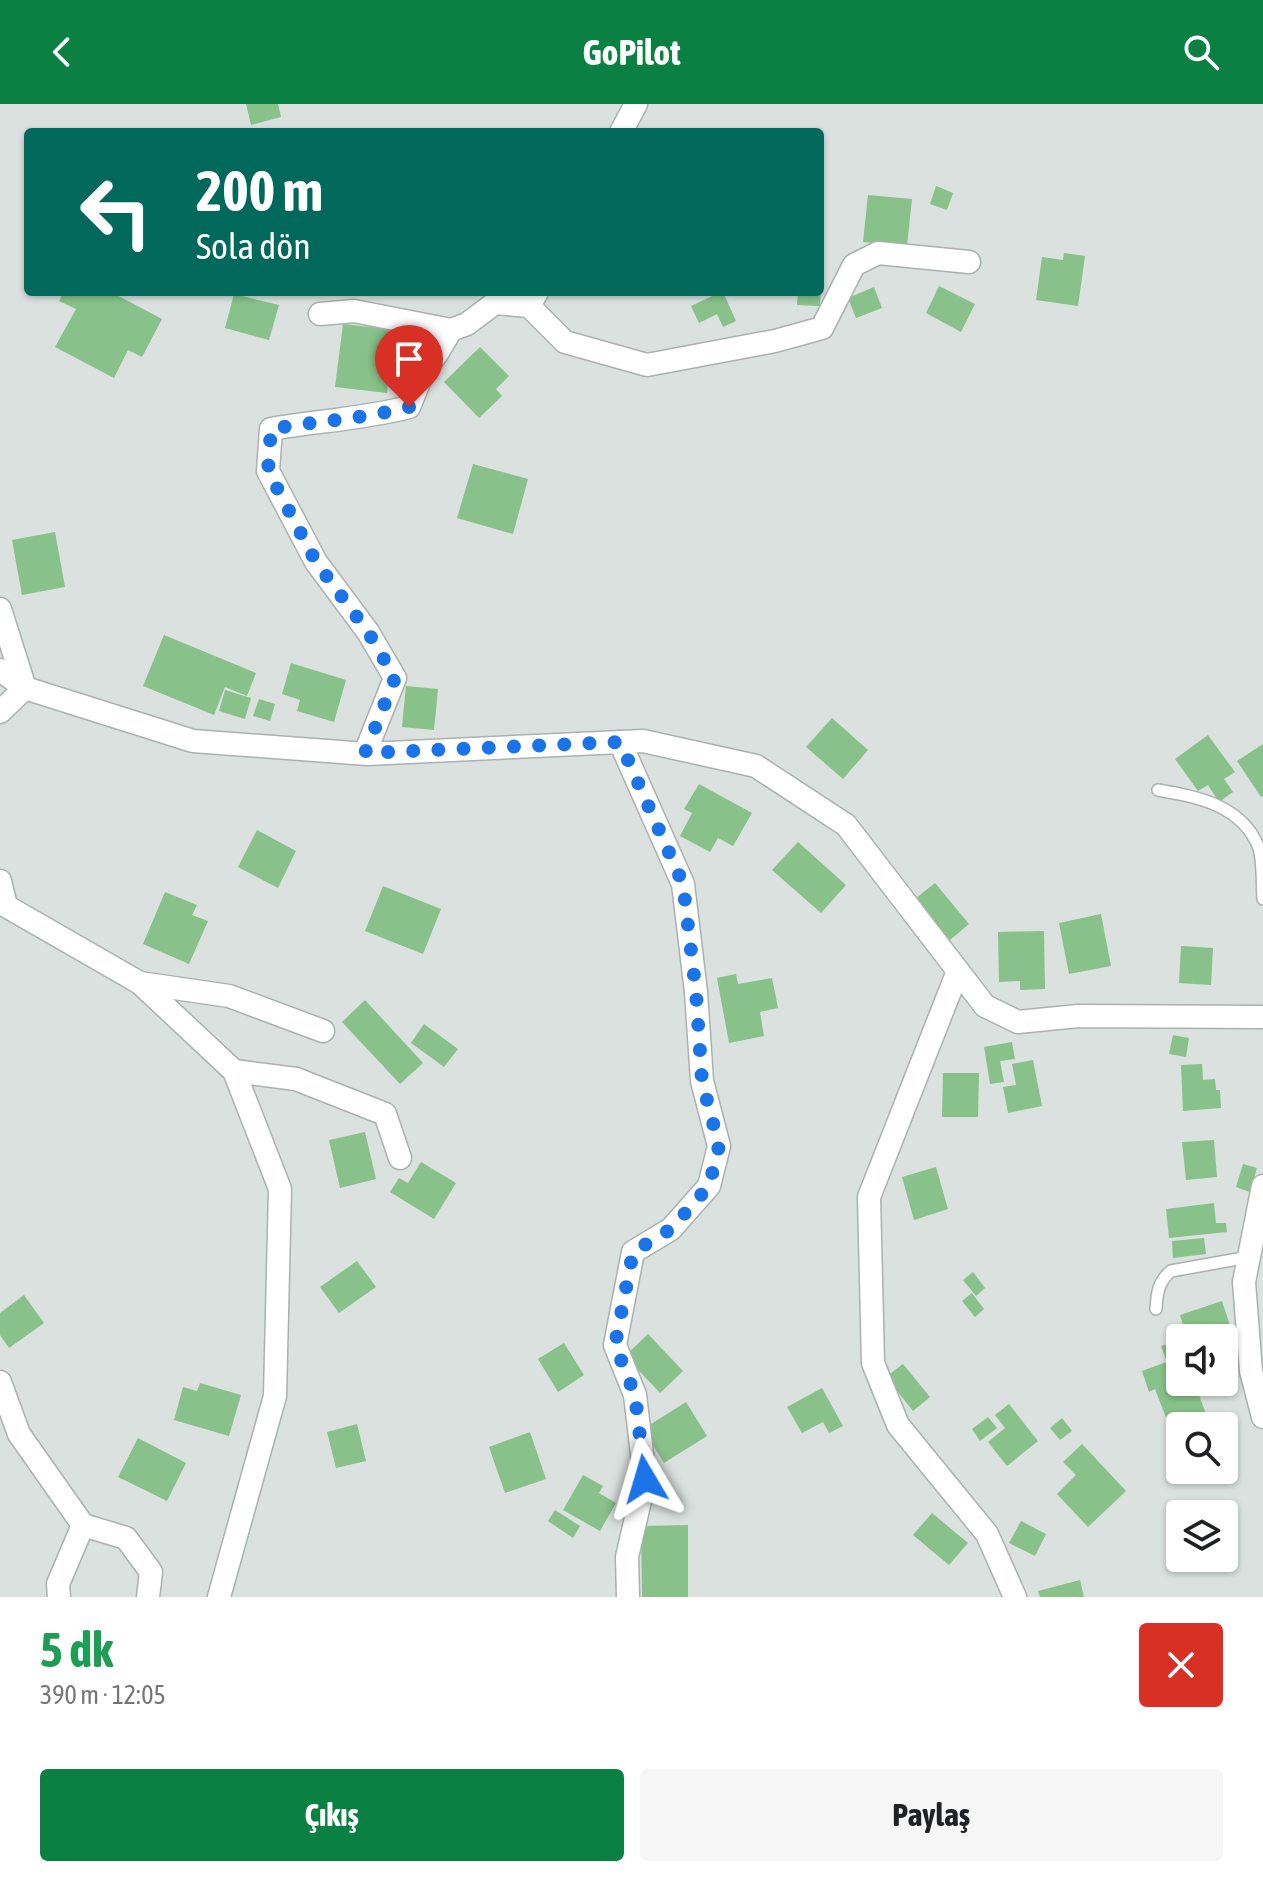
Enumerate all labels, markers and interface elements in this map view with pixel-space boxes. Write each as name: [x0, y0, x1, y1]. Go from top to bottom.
icon: back: [40, 30, 84, 74]
icon: search: [1179, 30, 1223, 74]
text: GoPilot: [582, 31, 681, 73]
text: 200 m: [196, 159, 323, 223]
icon: left: [64, 160, 168, 264]
text: Sola dön: [196, 225, 311, 267]
pin: [375, 325, 443, 407]
icon: arrive: [387, 337, 431, 381]
map controls: [1166, 1324, 1238, 1572]
button: sound: [1166, 1324, 1238, 1396]
button: search: [1166, 1412, 1238, 1484]
position arrow: [603, 1437, 687, 1521]
button: layers: [1166, 1500, 1238, 1572]
text: 5 dk: [40, 1622, 113, 1677]
button: close: [1139, 1623, 1223, 1707]
text: 390 m · 12:05: [40, 1680, 166, 1710]
button: Çıkış: [40, 1769, 624, 1861]
button: Paylaş: [640, 1769, 1223, 1861]

